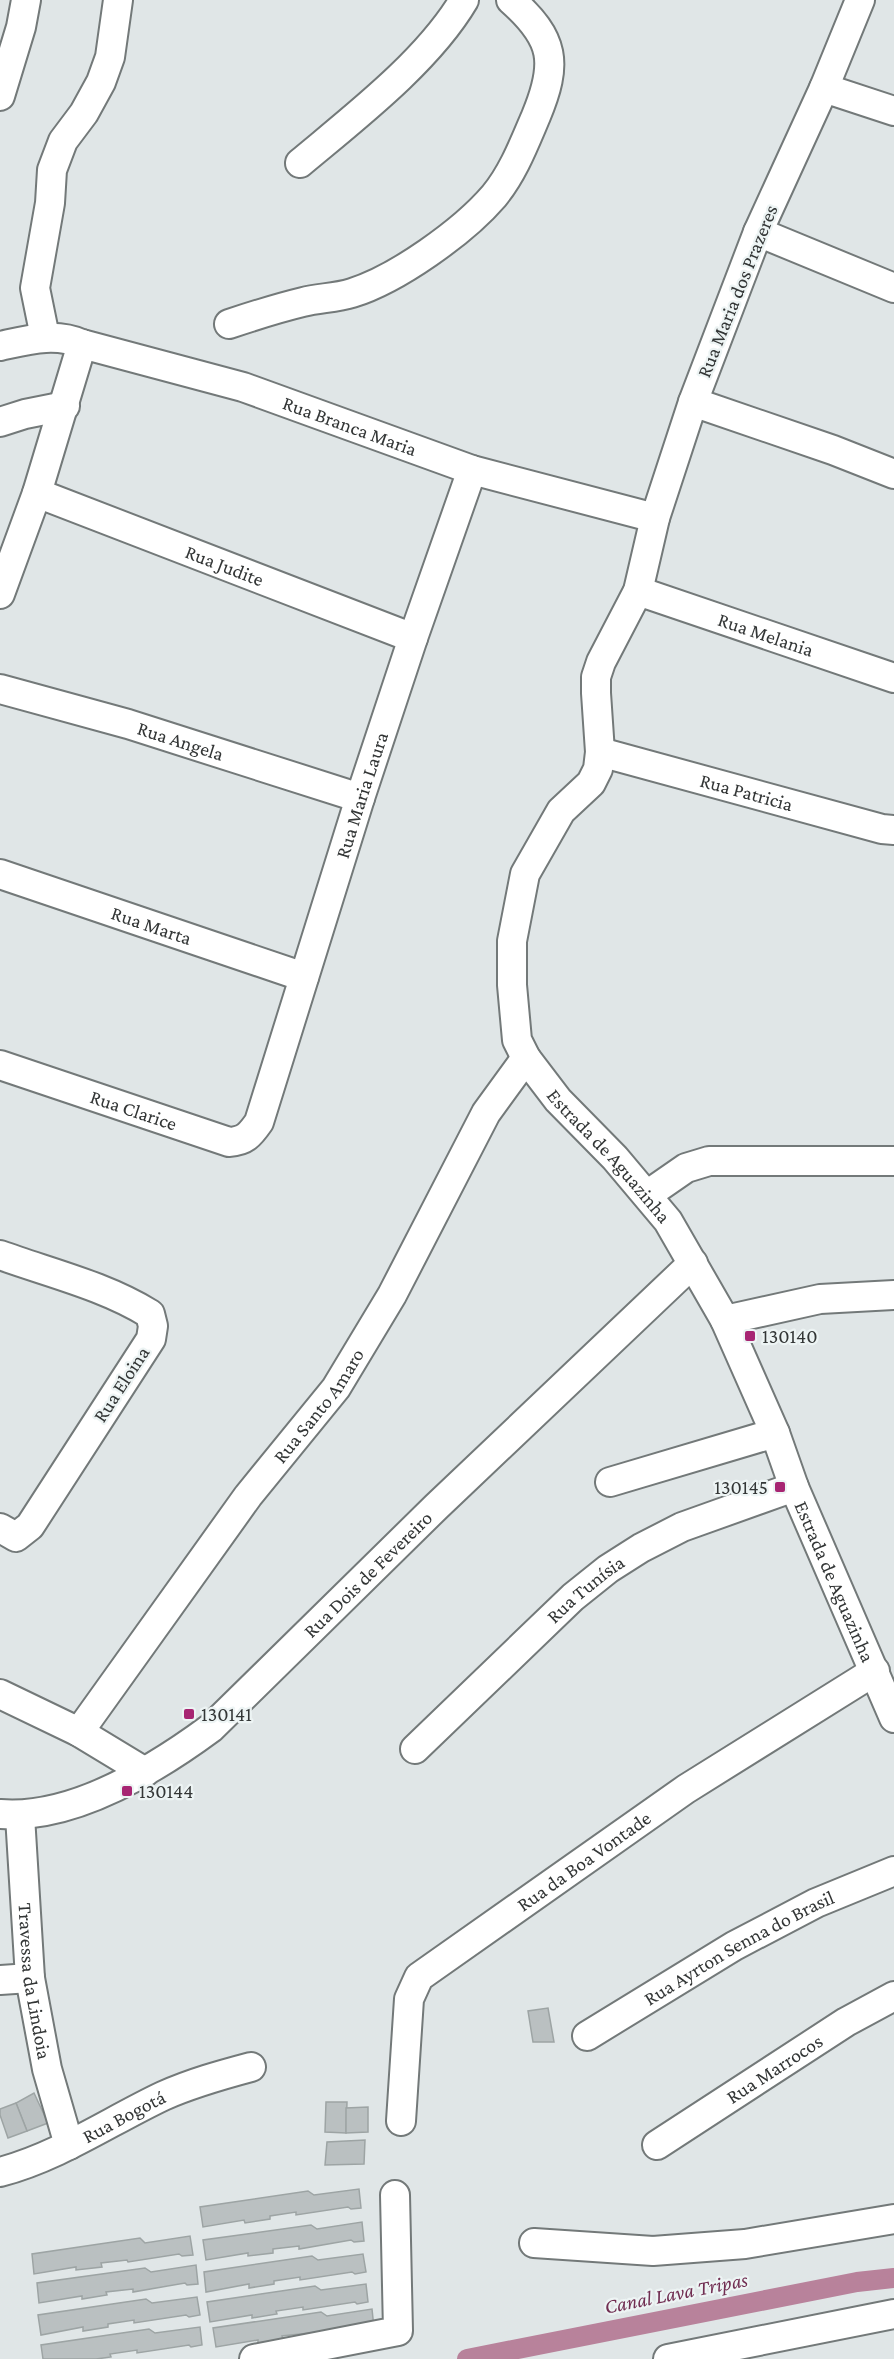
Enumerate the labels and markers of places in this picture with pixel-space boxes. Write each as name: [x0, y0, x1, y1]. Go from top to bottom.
place label: 130140: [762, 1325, 818, 1347]
marker: 130140: [743, 1329, 757, 1343]
place label: 130145: [714, 1476, 768, 1498]
marker: 130145: [773, 1480, 787, 1494]
place label: 130141: [201, 1703, 252, 1725]
marker: 130141: [182, 1707, 196, 1721]
place label: 130144: [139, 1780, 194, 1802]
marker: 130144: [120, 1784, 134, 1798]

